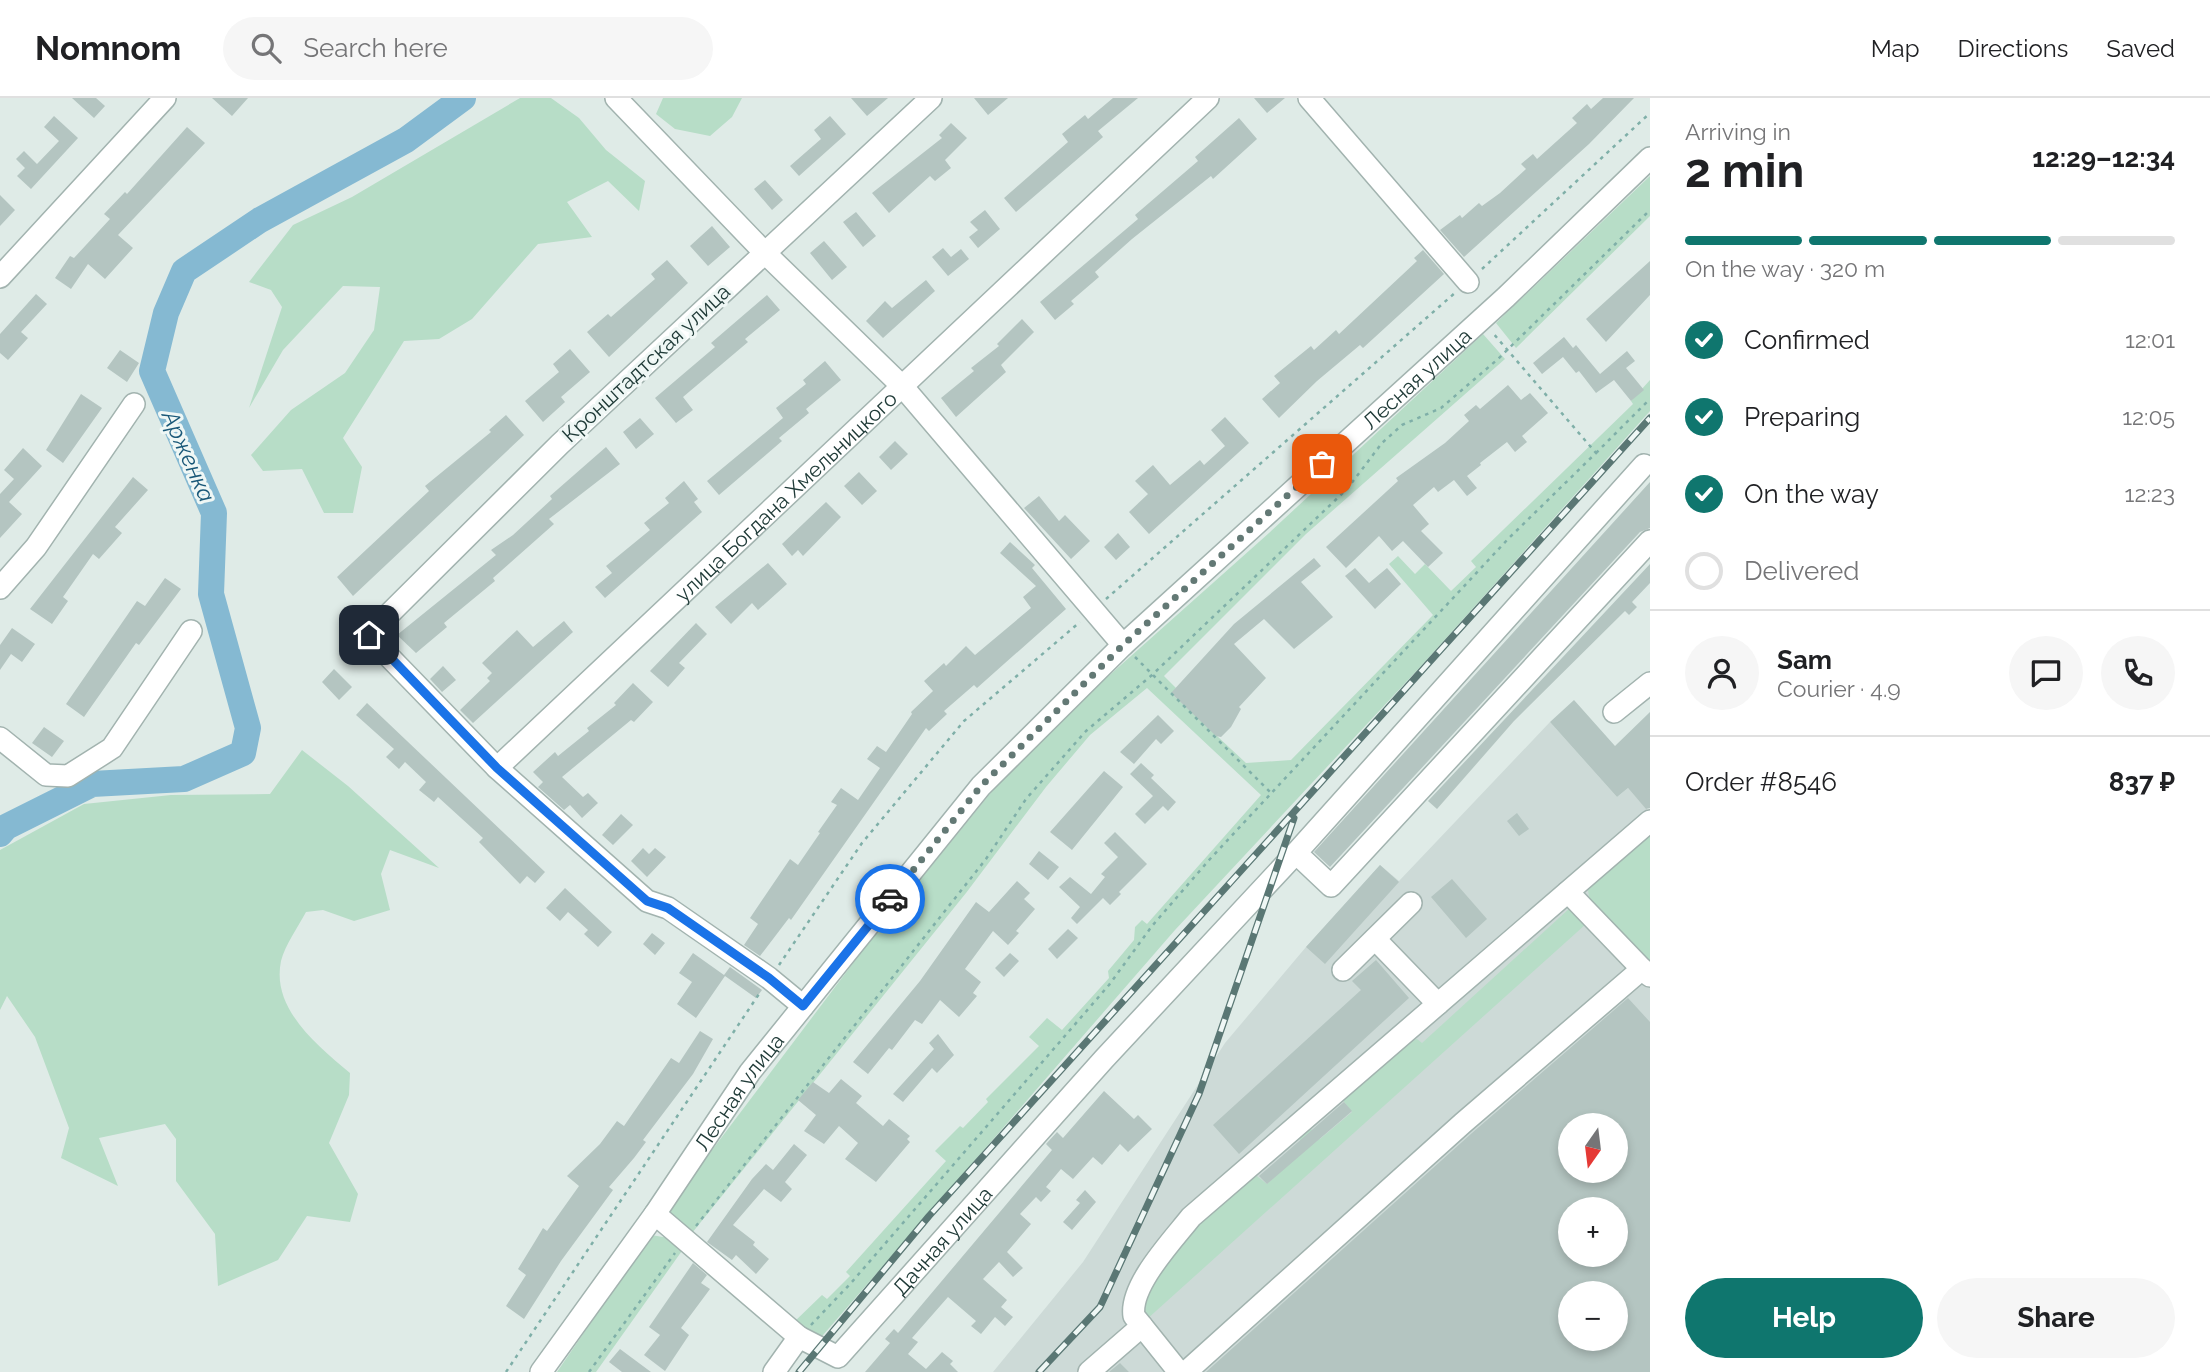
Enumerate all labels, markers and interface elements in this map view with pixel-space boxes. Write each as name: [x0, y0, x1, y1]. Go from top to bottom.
search box: [223, 17, 713, 80]
text: Nomnom: [35, 29, 181, 68]
icon: search: [247, 29, 285, 67]
text: Search here: [303, 33, 448, 63]
text: Map: [1871, 34, 1920, 63]
text: Directions: [1958, 34, 2068, 63]
text: Saved: [2106, 34, 2175, 63]
text: Arriving in: [1685, 118, 1791, 145]
text: 12:29–12:34: [2032, 143, 2175, 173]
text: 2 min: [1685, 144, 1804, 198]
text: On the way · 320 m: [1685, 255, 1885, 282]
street label: Кронштадтская улица: [557, 279, 735, 447]
icon: check: [1685, 321, 1723, 359]
street label: Лесная улица: [1357, 323, 1476, 434]
text: Confirmed: [1744, 325, 1870, 355]
text: 12:01: [2125, 326, 2175, 353]
street label: улица Богдана Хмельницкого: [670, 386, 902, 606]
icon: check: [1685, 398, 1723, 436]
text: Preparing: [1744, 402, 1860, 432]
text: 12:05: [2122, 403, 2175, 430]
water label: Арженка: [156, 404, 221, 506]
pin: [1292, 434, 1352, 494]
icon: bag: [1303, 445, 1341, 483]
icon: check: [1685, 475, 1723, 513]
text: On the way: [1744, 479, 1879, 509]
text: 12:23: [2125, 480, 2175, 507]
text: Delivered: [1744, 556, 1859, 586]
pin: [339, 605, 399, 665]
icon: home: [350, 616, 388, 654]
button: person: [1685, 636, 1759, 710]
button: chat: [2009, 636, 2083, 710]
button: phone: [2101, 636, 2175, 710]
text: Sam: [1777, 645, 1832, 675]
text: Courier · 4.9: [1777, 675, 1901, 702]
text: Order #8546: [1685, 767, 1837, 797]
text: 837 ₽: [2109, 767, 2175, 797]
courier: [855, 864, 925, 934]
icon: car: [871, 880, 909, 918]
street label: Лесная улица: [689, 1028, 789, 1155]
north arrow: [1558, 1113, 1628, 1183]
map controls: [1558, 1113, 1628, 1351]
street label: Дачная улица: [887, 1181, 997, 1300]
button: +: [1558, 1197, 1628, 1267]
button: Help: [1685, 1278, 1923, 1358]
button: Share: [1937, 1278, 2175, 1358]
button: −: [1558, 1281, 1628, 1351]

